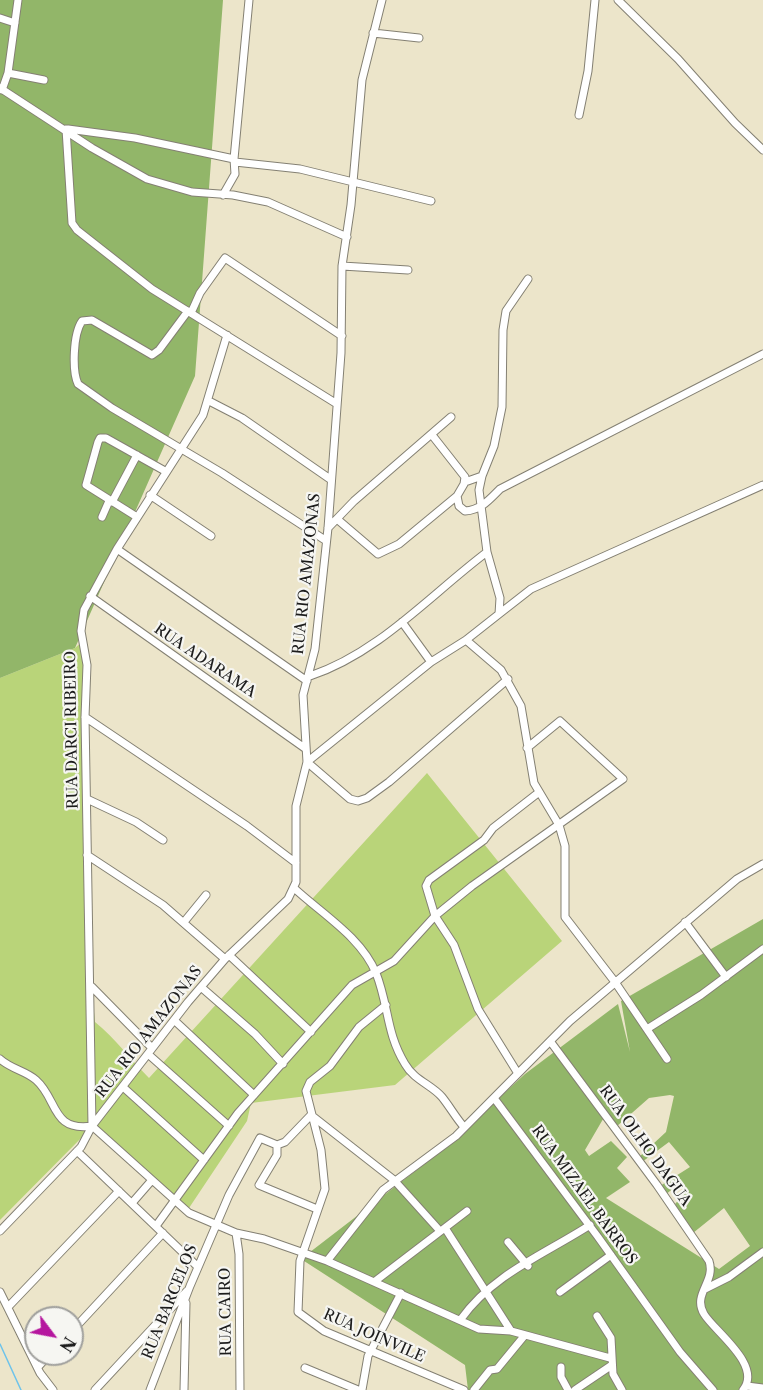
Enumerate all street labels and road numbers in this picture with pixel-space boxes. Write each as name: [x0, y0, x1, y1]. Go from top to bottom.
street label: RUA RIO AMAZONAS: [290, 492, 324, 656]
street label: RUA ADARAMA: [151, 620, 259, 702]
street label: RUA DARCI RIBEIRO: [62, 651, 82, 809]
street label: RUA RIO AMAZONAS: [92, 963, 206, 1101]
street label: RUA OLHO DAGUA: [595, 1082, 695, 1210]
street label: RUA MIZAEL BARROS: [527, 1122, 641, 1268]
street label: RUA BARCELOS: [139, 1242, 201, 1362]
street label: RUA CAIRO: [216, 1268, 236, 1356]
street label: RUA JOINVILE: [320, 1306, 428, 1366]

